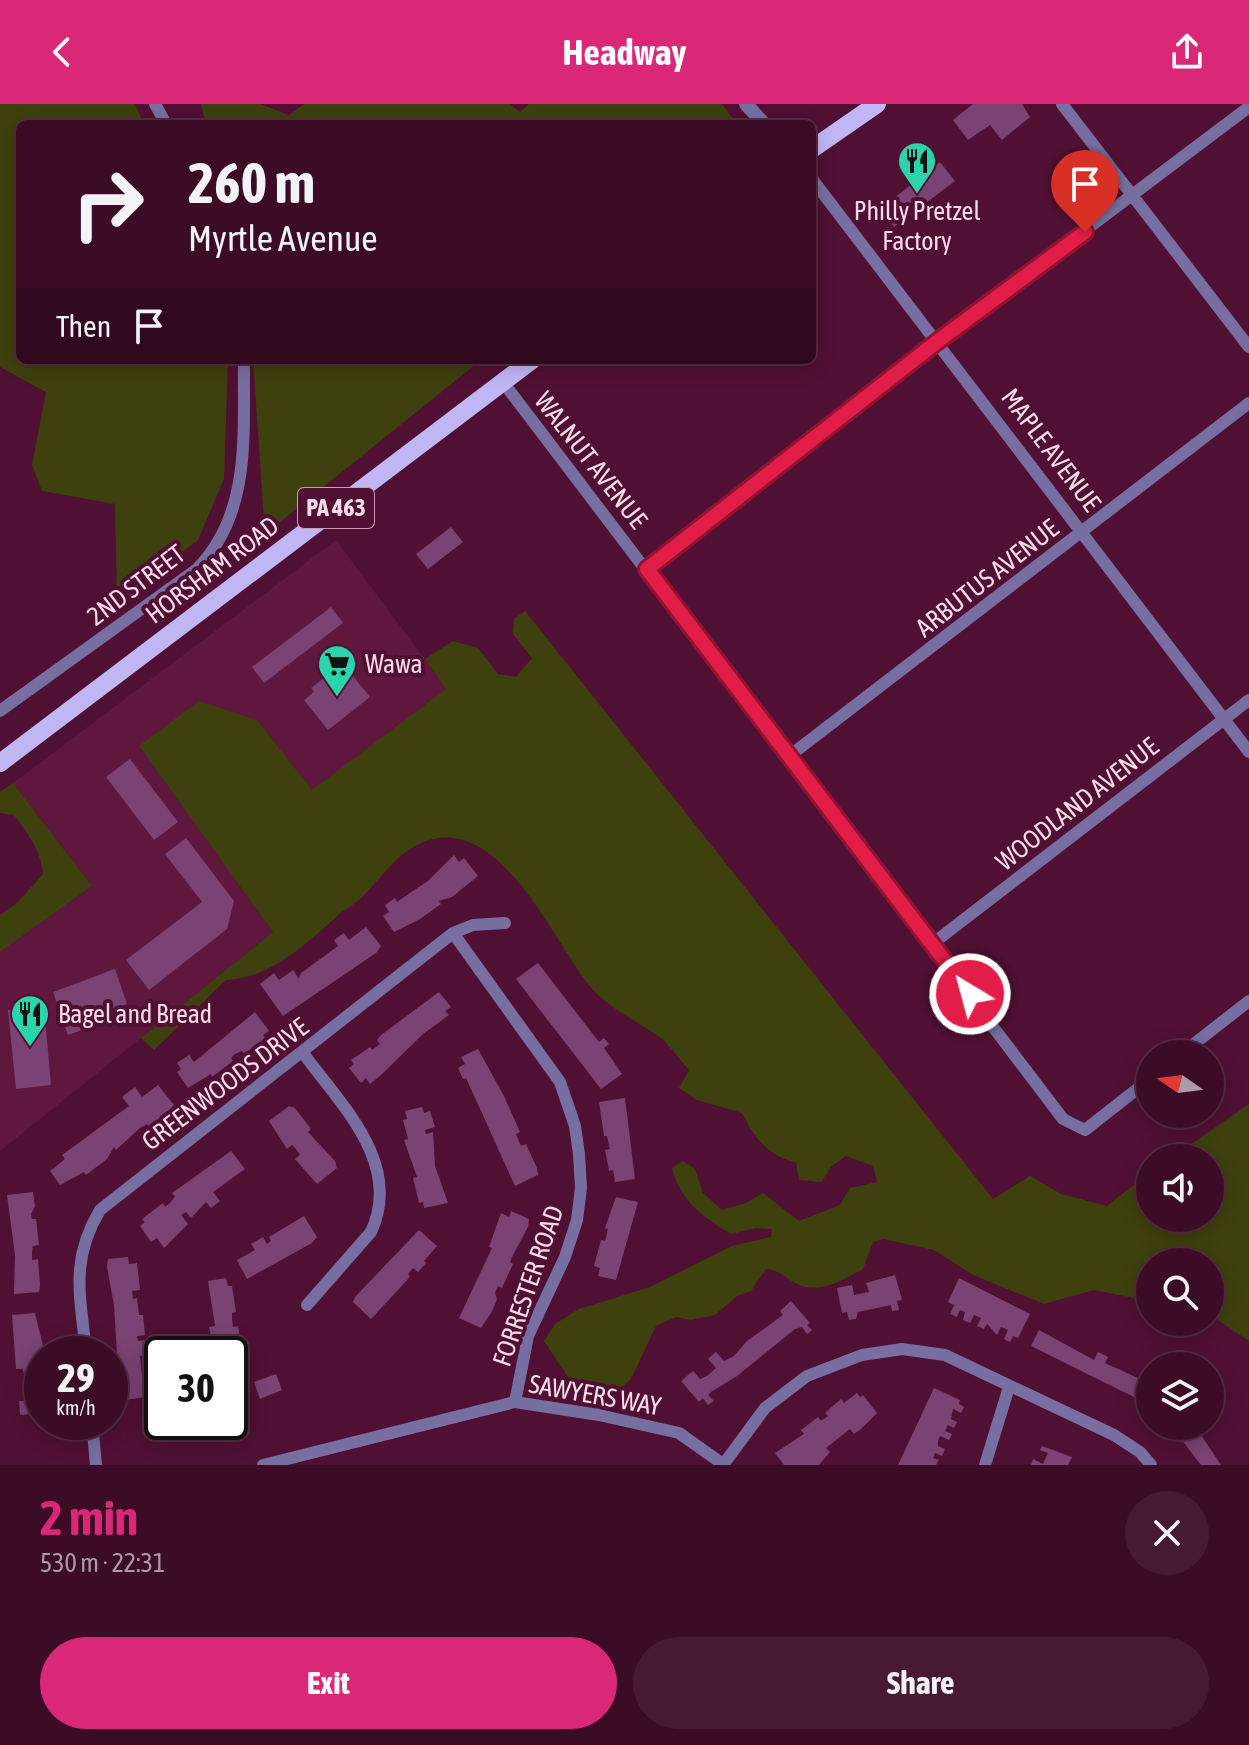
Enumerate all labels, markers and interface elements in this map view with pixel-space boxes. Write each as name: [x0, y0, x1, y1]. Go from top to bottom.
icon: back: [40, 30, 84, 74]
icon: share: [1165, 30, 1209, 74]
text: Headway: [563, 31, 686, 73]
restaurant icon: Philly Pretzel Factory: [896, 140, 938, 195]
pin: [1051, 150, 1119, 232]
text: 260 m: [188, 151, 315, 215]
icon: right: [56, 152, 160, 256]
icon: arrive: [1063, 162, 1107, 206]
place label: Philly Pretzel Factory: [854, 196, 980, 256]
text: Myrtle Avenue: [188, 217, 378, 259]
icon: arrive: [127, 304, 171, 348]
text: Then: [56, 309, 111, 343]
street label: MAPLE AVENUE: [995, 383, 1107, 517]
street label: WALNUT AVENUE: [529, 386, 653, 534]
road number: PA 463: [298, 488, 374, 528]
street label: HORSHAM ROAD: [140, 510, 284, 630]
street label: ARBUTUS AVENUE: [910, 513, 1064, 643]
street label: 2ND STREET: [81, 538, 191, 631]
supermarket icon: Wawa: [316, 643, 358, 698]
place label: Wawa: [365, 649, 423, 679]
street label: WOODLAND AVENUE: [990, 731, 1164, 877]
position arrow: [928, 952, 1012, 1036]
restaurant icon: Bagel and Bread: [9, 993, 51, 1048]
place label: Bagel and Bread: [58, 999, 212, 1029]
street label: GREENWOODS DRIVE: [136, 1012, 314, 1156]
north arrow: [1136, 1040, 1224, 1128]
map controls: [1136, 1040, 1224, 1440]
button: sound: [1136, 1144, 1224, 1232]
street label: FORRESTER ROAD: [486, 1202, 570, 1370]
button: search: [1136, 1248, 1224, 1336]
speed limit sign: 30: [144, 1336, 248, 1440]
button: layers: [1136, 1352, 1224, 1440]
text: 29: [57, 1355, 95, 1400]
street label: SAWYERS WAY: [527, 1369, 664, 1421]
text: km/h: [56, 1396, 96, 1419]
text: 2 min: [40, 1490, 138, 1545]
button: close: [1125, 1491, 1209, 1575]
text: 530 m · 22:31: [40, 1548, 165, 1578]
button: Exit: [40, 1637, 617, 1729]
button: Share: [633, 1637, 1209, 1729]

